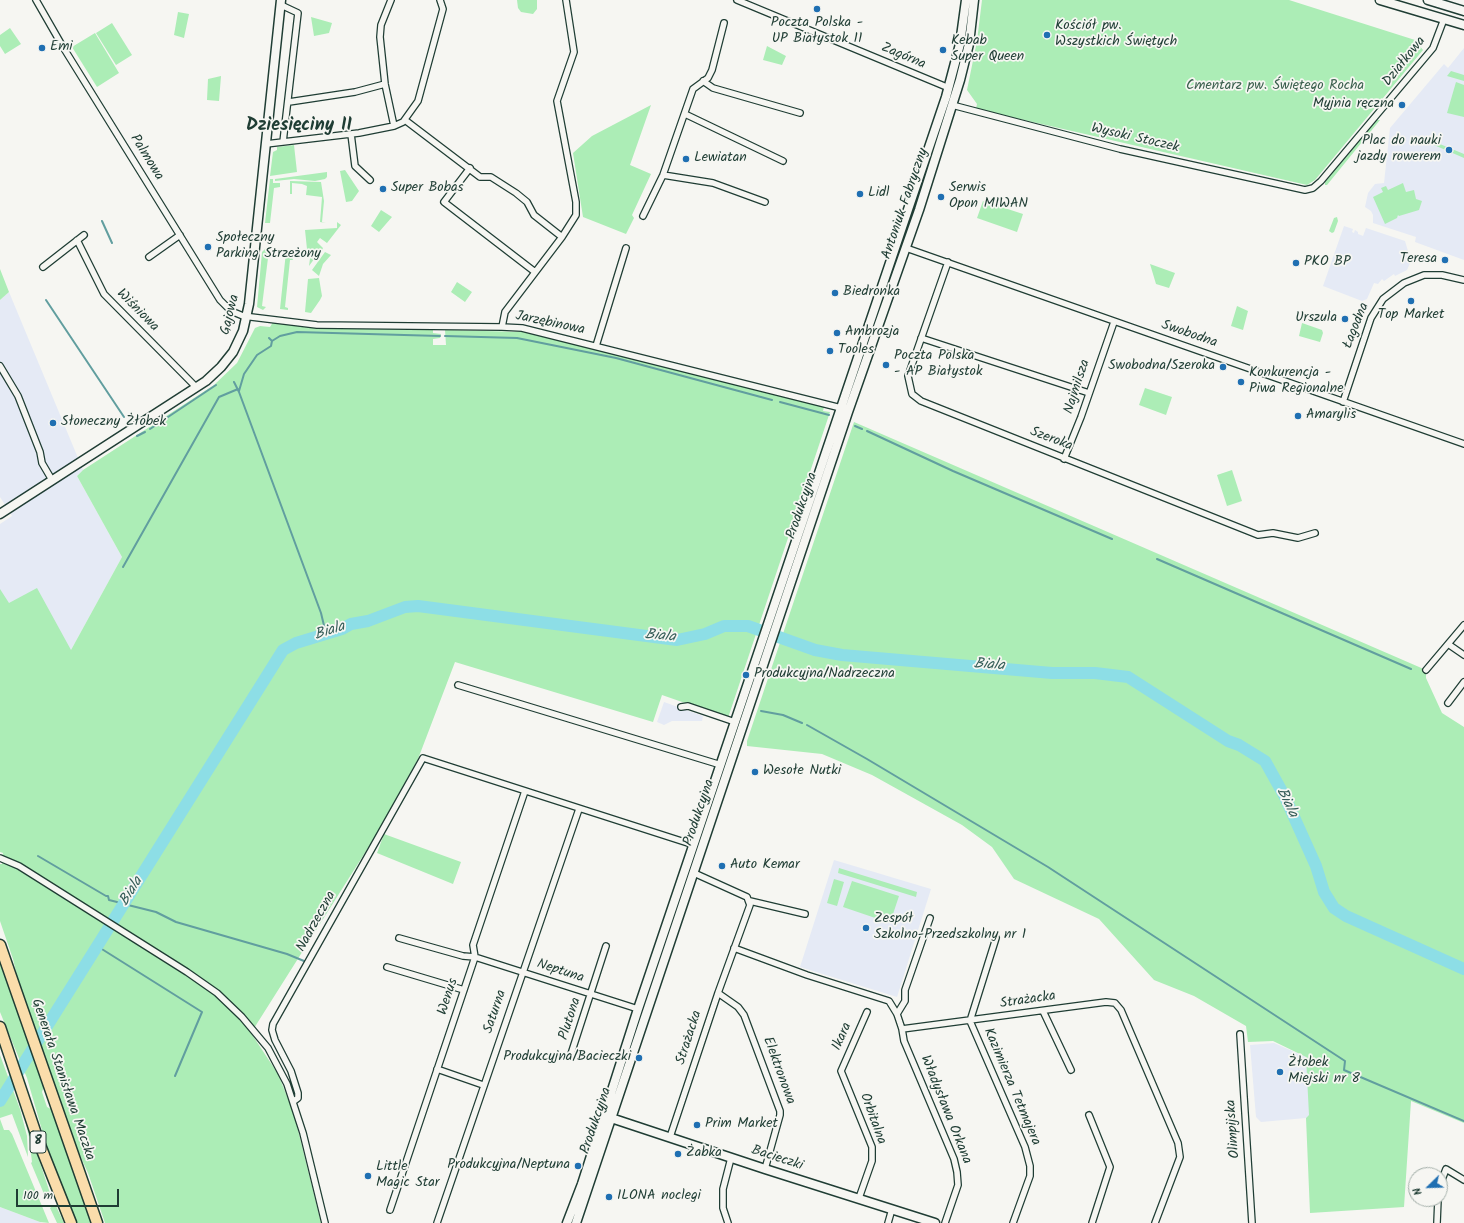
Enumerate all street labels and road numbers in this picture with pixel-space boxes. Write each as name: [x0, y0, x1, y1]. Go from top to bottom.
street label: Działkowa: [1380, 34, 1430, 90]
street label: Zagórna: [878, 40, 928, 74]
street label: Wysoki Stoczek: [1089, 121, 1181, 157]
street label: Palmowa: [125, 132, 167, 184]
street label: Antoniuk Fabryczny: [879, 146, 933, 262]
street label: Wiśniowa: [112, 286, 162, 336]
street label: Gajowa: [218, 293, 244, 337]
street label: Łagodna: [1340, 301, 1374, 351]
street label: Jarzębinowa: [514, 308, 586, 340]
street label: Swobodna: [1159, 318, 1219, 352]
street label: Najmilsza: [1061, 358, 1095, 416]
street label: Szeroka: [1027, 424, 1075, 456]
street label: Produkcyjna: [784, 471, 822, 541]
street label: Produkcyjna: [681, 778, 719, 848]
street label: Nadrzeczna: [294, 889, 340, 955]
street label: Neptuna: [534, 956, 586, 988]
street label: Wenus: [435, 977, 463, 1017]
street label: Saturna: [481, 988, 511, 1036]
street label: Strażacka: [999, 989, 1057, 1013]
street label: Plutona: [556, 996, 586, 1042]
street label: Generała Stanisława Maczka: [26, 997, 98, 1163]
street label: Strażacka: [673, 1009, 707, 1067]
street label: Ikara: [829, 1020, 857, 1054]
street label: Kazimierza Tetmajera: [979, 1026, 1043, 1148]
street label: Elektronowa: [758, 1035, 798, 1107]
street label: Władysława Orkana: [916, 1053, 974, 1167]
street label: Produkcyjna: [578, 1086, 616, 1156]
street label: Orbitalna: [855, 1091, 889, 1147]
street label: Olimpijska: [1224, 1099, 1244, 1159]
road number: 8: [30, 1131, 46, 1153]
street label: Bacieczki: [749, 1143, 805, 1175]

